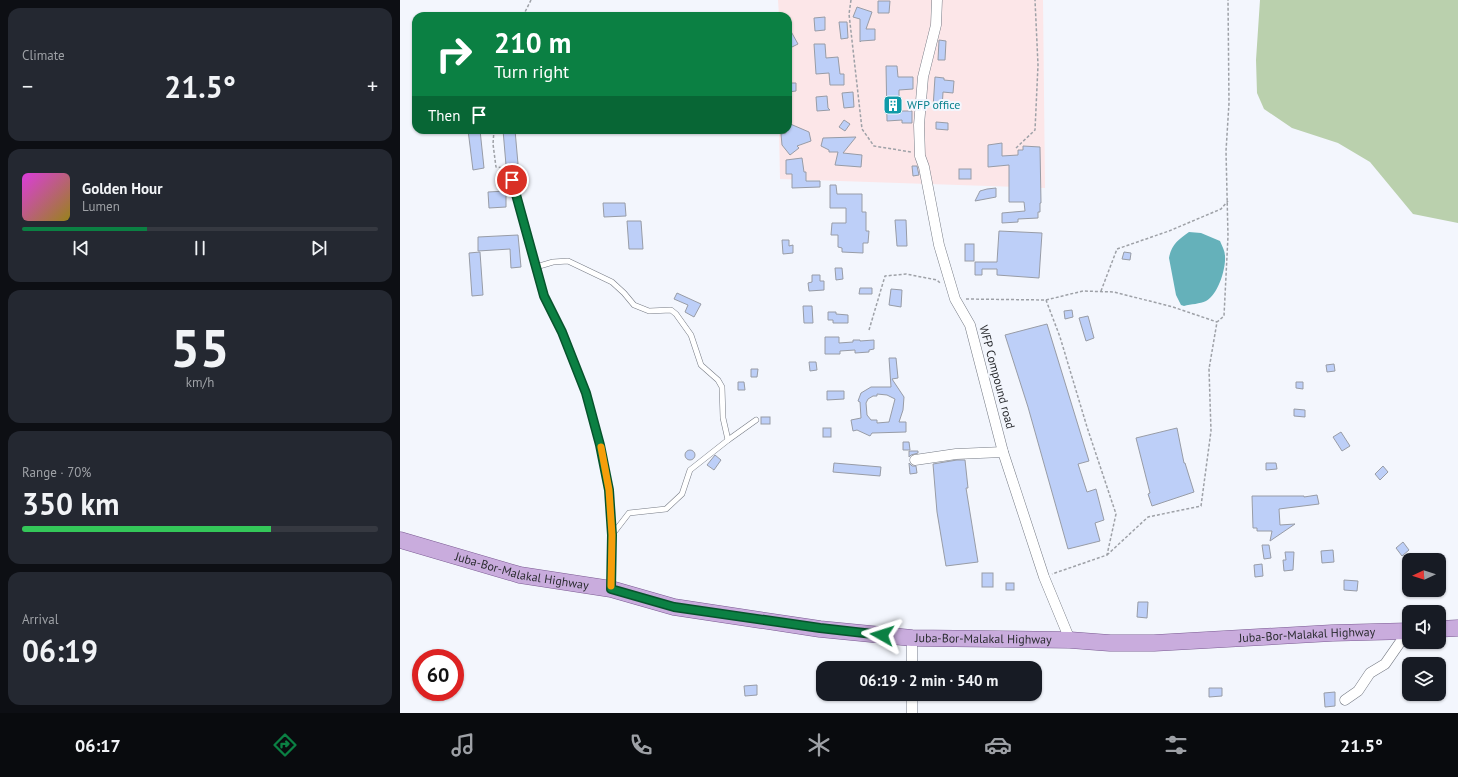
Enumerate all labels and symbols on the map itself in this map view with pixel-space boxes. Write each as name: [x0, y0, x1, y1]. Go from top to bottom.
building icon: WFP office: [882, 94, 904, 116]
place label: WFP office: [907, 97, 960, 112]
pin: [495, 163, 529, 197]
street label: WFP Compound road: [976, 323, 1019, 430]
street label: Juba-Bor-Malakal Highway: [452, 548, 590, 593]
north arrow: [1402, 553, 1446, 597]
position arrow: [861, 614, 903, 656]
street label: Juba-Bor-Malakal Highway: [1237, 624, 1376, 645]
street label: Juba-Bor-Malakal Highway: [914, 630, 1052, 647]
speed limit sign: 60: [412, 649, 464, 701]

